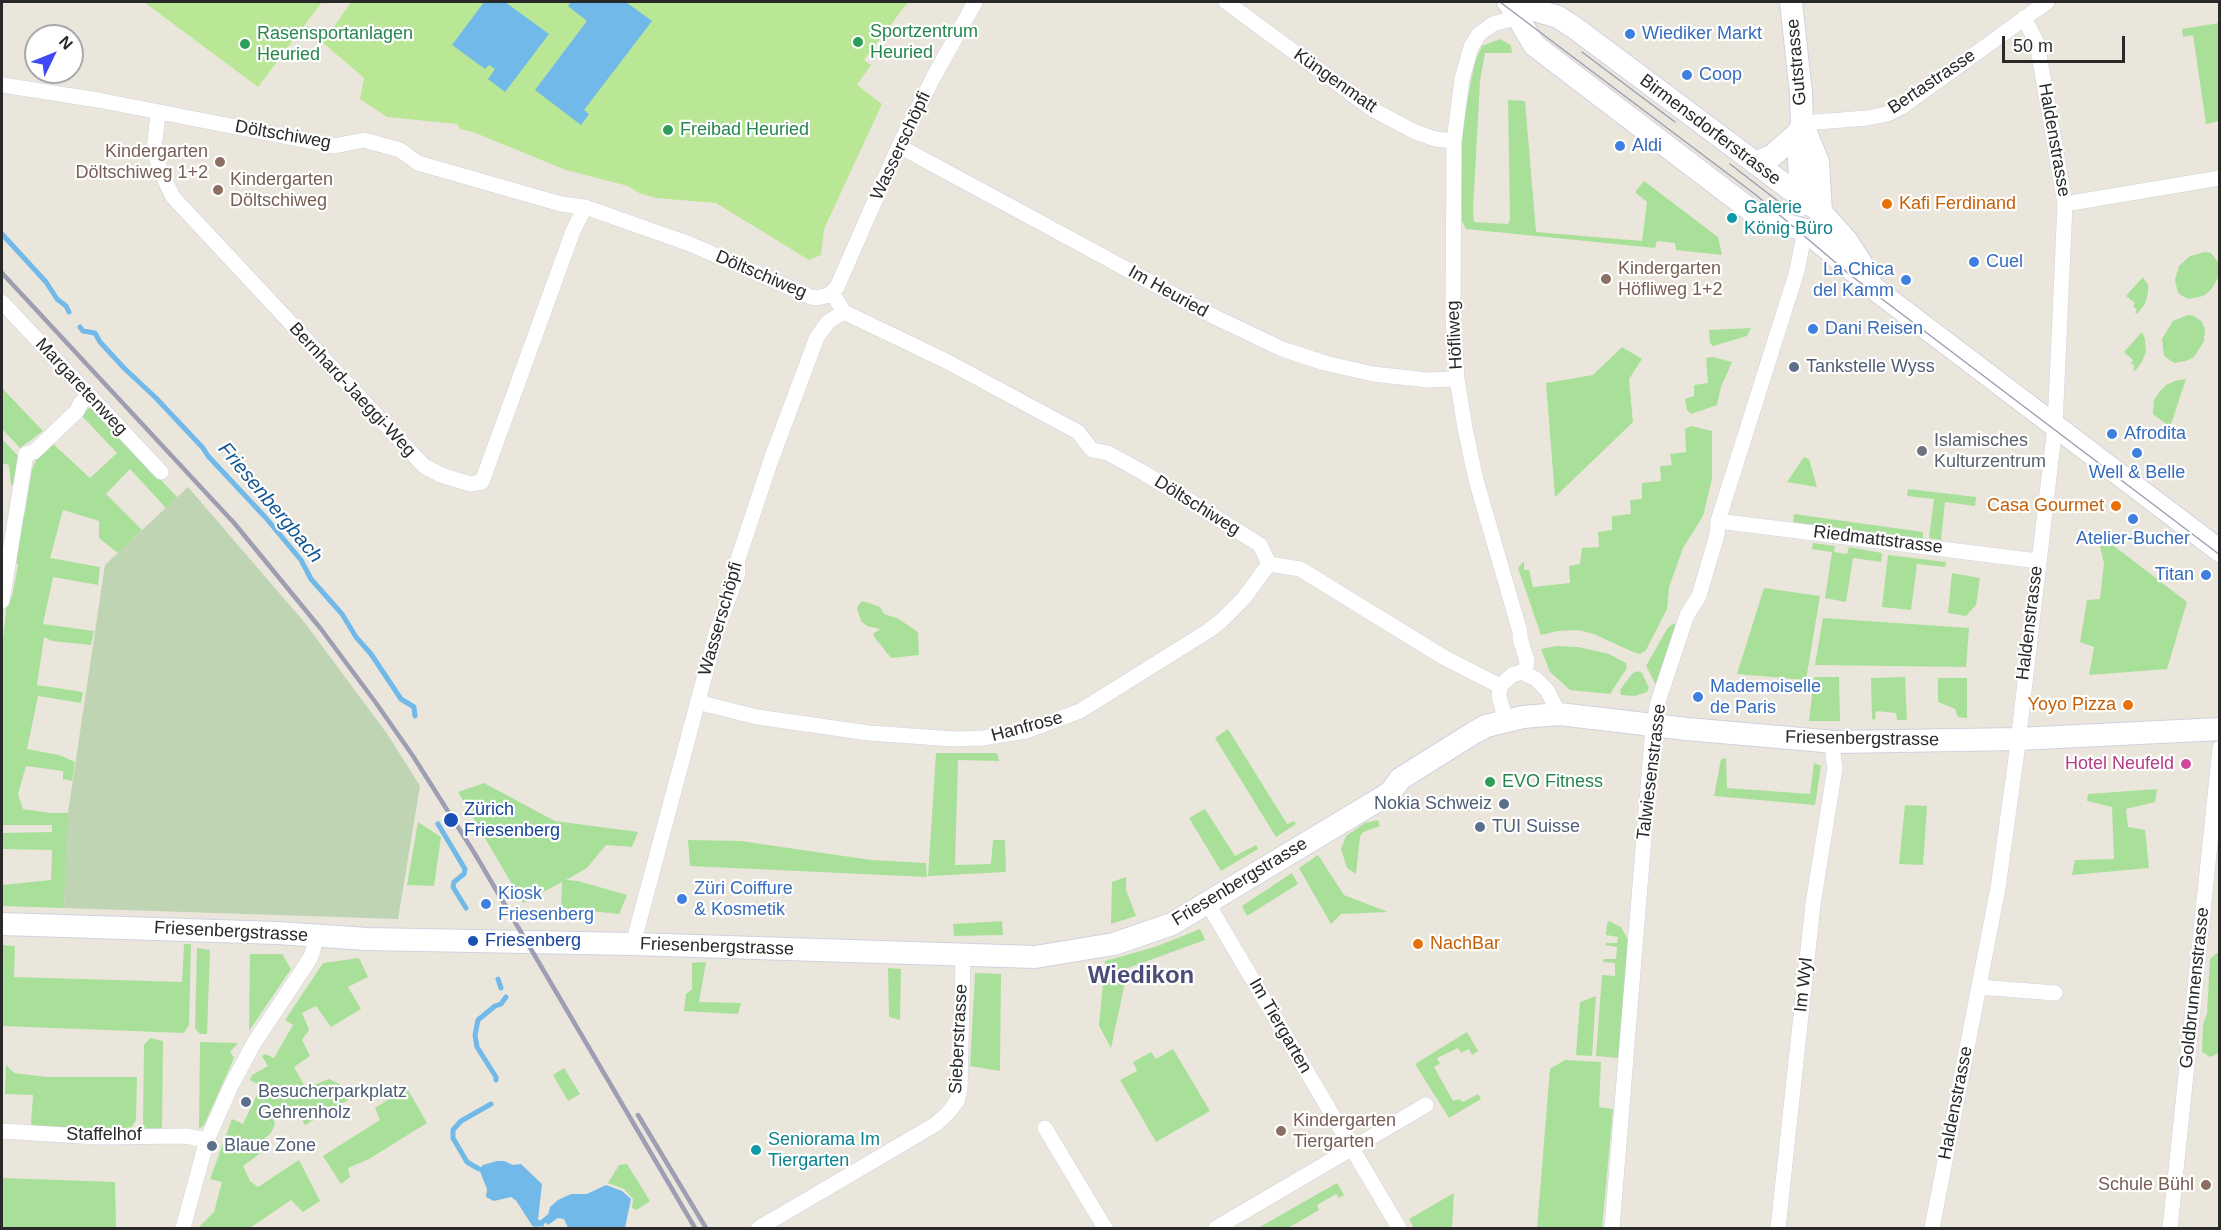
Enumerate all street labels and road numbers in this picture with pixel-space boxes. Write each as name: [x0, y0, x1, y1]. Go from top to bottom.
street label: Gutstrasse: [1782, 18, 1812, 106]
street label: Küngenmatt: [1289, 44, 1381, 118]
street label: Bertastrasse: [1884, 45, 1980, 119]
street label: Birmensdorferstrasse: [1635, 70, 1785, 190]
street label: Haldenstrasse: [2033, 81, 2075, 199]
street label: Wasserschöpfi: [866, 88, 936, 204]
street label: Döltschiweg: [233, 116, 333, 154]
street label: Döltschiweg: [712, 246, 810, 304]
street label: Im Heuried: [1124, 261, 1212, 323]
street label: Höfliweg: [1442, 300, 1468, 370]
street label: Bernhard-Jaeggi-Weg: [284, 318, 420, 462]
street label: Margaretenweg: [30, 334, 132, 440]
street label: Döltschiweg: [1150, 471, 1244, 541]
street label: Riedmattstrasse: [1812, 521, 1944, 559]
street label: Wasserschöpfi: [694, 560, 748, 678]
street label: Haldenstrasse: [2012, 565, 2048, 681]
street label: Talwiesenstrasse: [1633, 703, 1671, 841]
street label: Hanfrose: [989, 707, 1065, 747]
street label: Friesenbergstrasse: [1785, 727, 1939, 751]
street label: Friesenbergstrasse: [1168, 833, 1312, 931]
street label: Goldbrunnenstrasse: [2176, 906, 2214, 1070]
street label: Friesenbergstrasse: [154, 917, 308, 947]
street label: Friesenbergstrasse: [640, 934, 794, 960]
street label: Im Wyl: [1790, 957, 1818, 1013]
street label: Im Tiergarten: [1244, 975, 1316, 1077]
street label: Sieberstrasse: [945, 983, 973, 1095]
street label: Haldenstrasse: [1934, 1044, 1978, 1162]
street label: Staffelhof: [66, 1124, 142, 1146]

